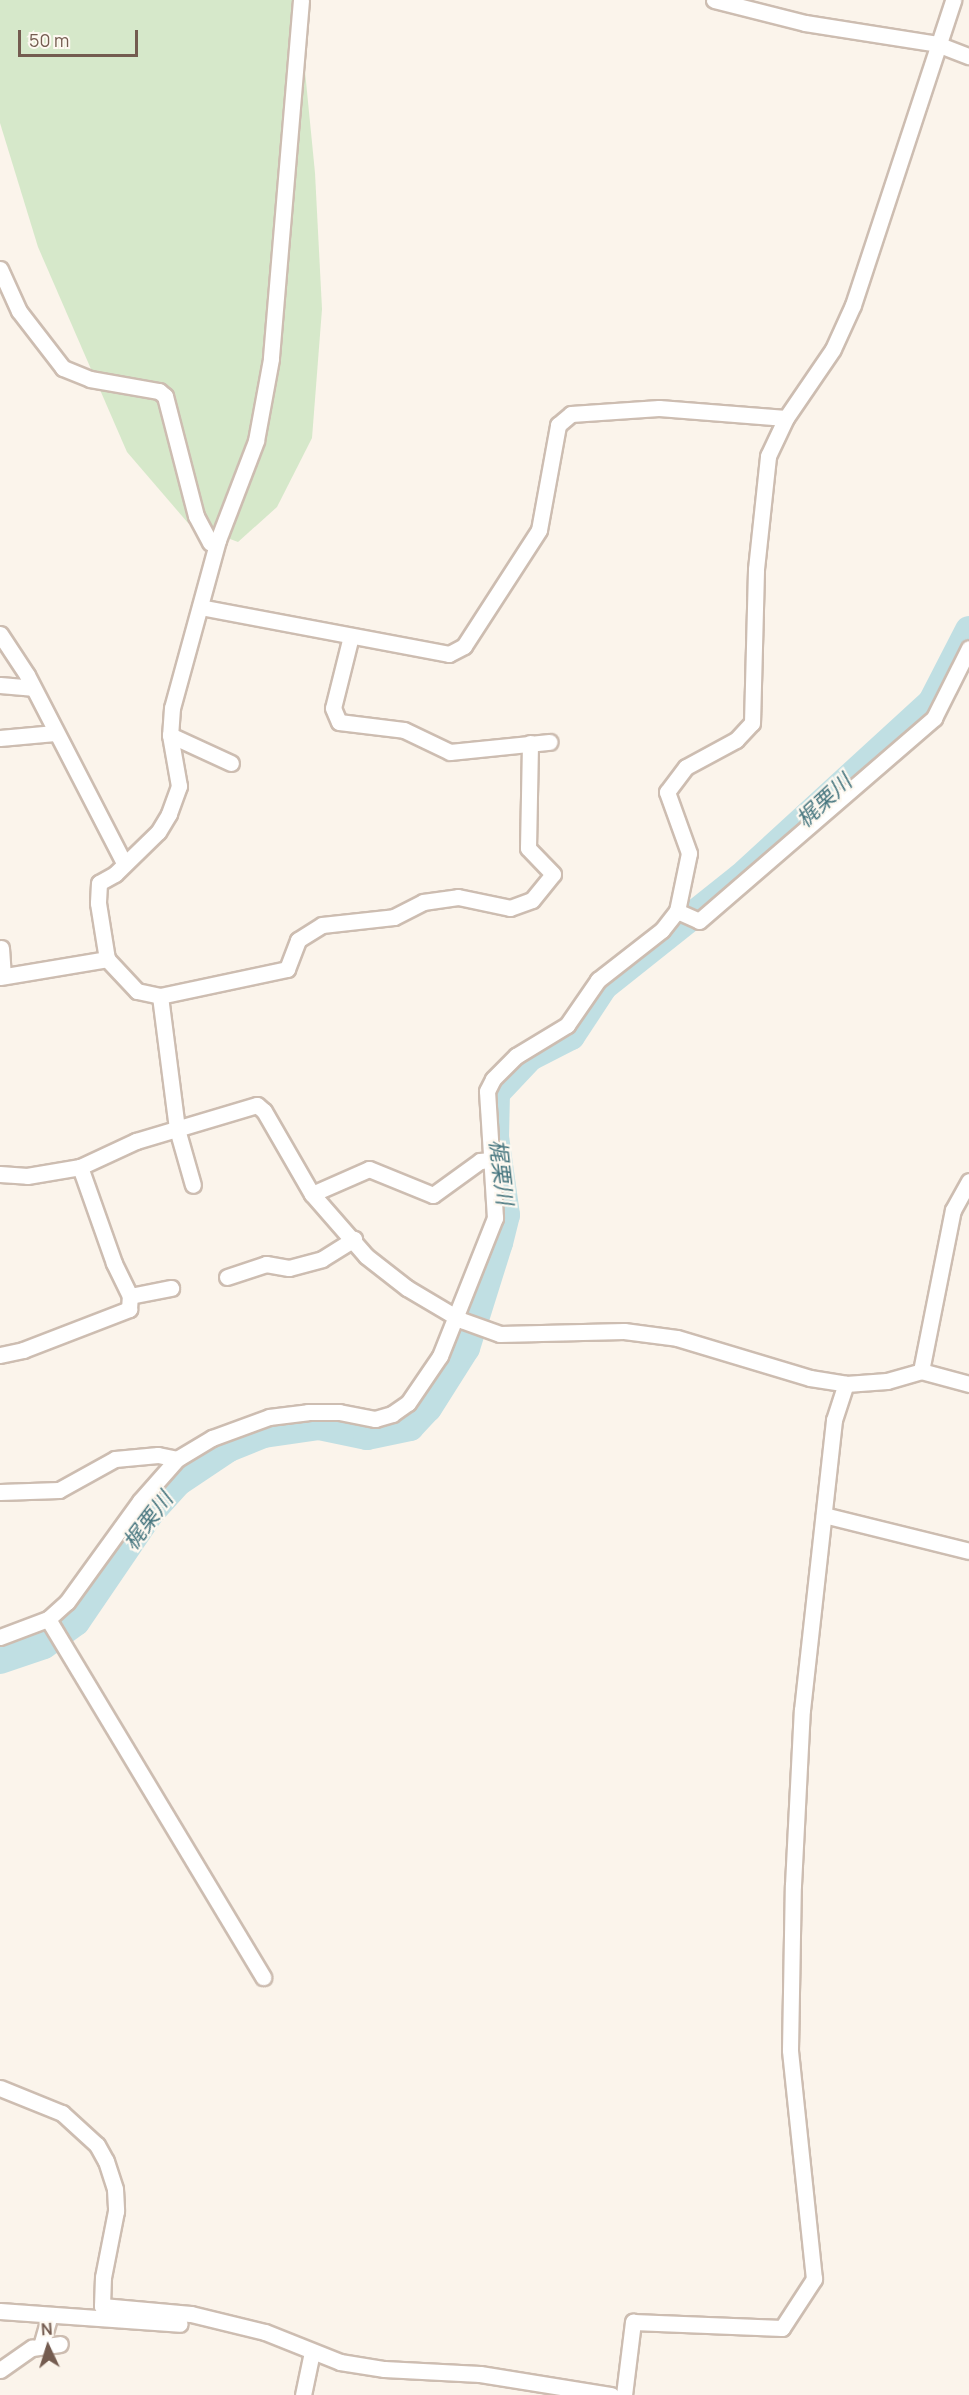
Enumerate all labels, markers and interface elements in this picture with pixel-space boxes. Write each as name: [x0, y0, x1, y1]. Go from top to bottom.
scale bar: [21, 18, 141, 56]
text: 50 m: [29, 28, 69, 52]
water label: 梶栗川: [791, 769, 857, 833]
water label: 梶栗川: [484, 1138, 518, 1206]
water label: 梶栗川: [118, 1487, 178, 1555]
north arrow: [18, 2317, 78, 2377]
text: N: [40, 2318, 53, 2340]

